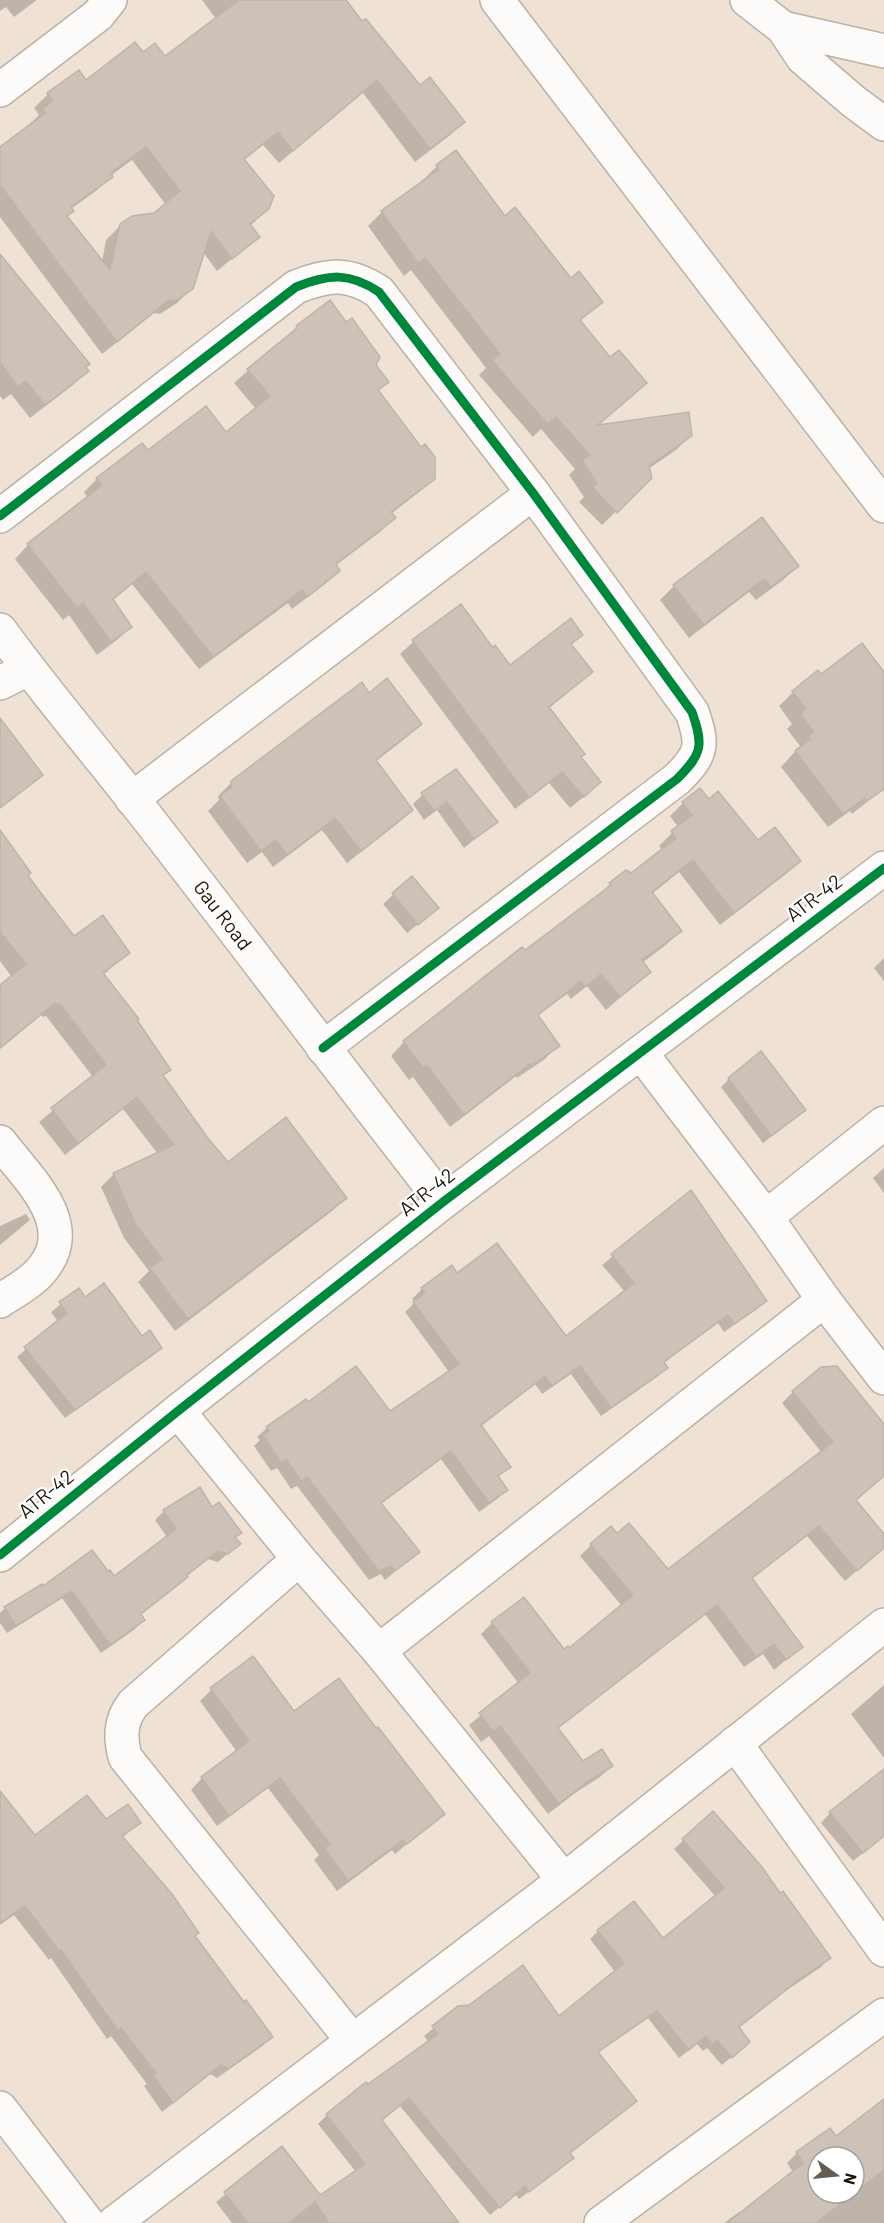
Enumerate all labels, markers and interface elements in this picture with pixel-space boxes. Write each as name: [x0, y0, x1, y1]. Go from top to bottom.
street label: ATR-42: [781, 868, 846, 926]
street label: Gau Road: [189, 875, 258, 954]
street label: ATR-42: [394, 1162, 459, 1220]
street label: ATR-42: [13, 1464, 78, 1523]
north arrow: [806, 2145, 866, 2205]
text: N: [840, 2171, 862, 2187]

